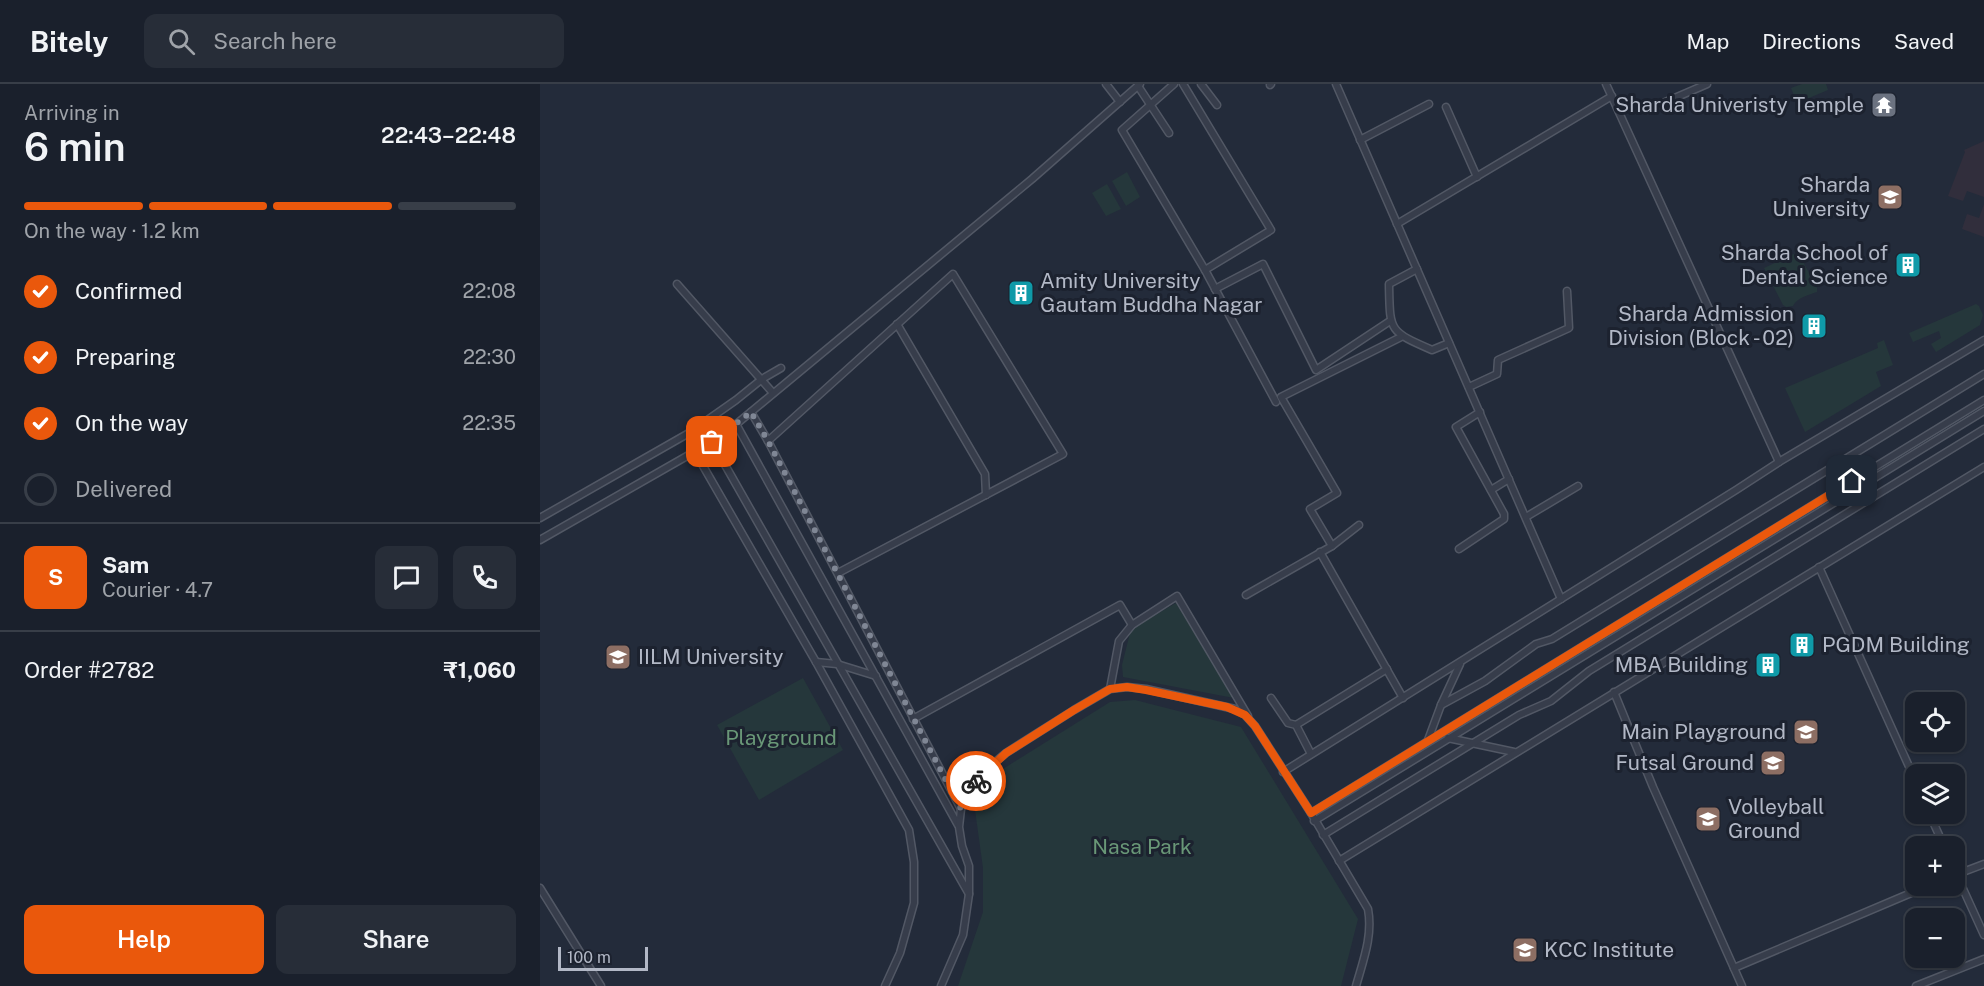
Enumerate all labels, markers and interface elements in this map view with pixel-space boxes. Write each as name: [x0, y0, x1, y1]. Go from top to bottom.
search box: [144, 14, 564, 68]
text: Bitely: [30, 25, 108, 58]
icon: search: [165, 25, 198, 58]
text: Search here: [213, 28, 337, 54]
text: Map: [1687, 29, 1729, 54]
text: Directions: [1762, 29, 1861, 54]
text: Saved: [1894, 29, 1954, 54]
temple icon: Sharda Univeristy Temple: [1869, 90, 1899, 120]
place label: Sharda Univeristy Temple: [1615, 92, 1864, 117]
text: Arriving in: [24, 101, 119, 125]
text: 22:43–22:48: [381, 122, 516, 148]
text: 6 min: [24, 124, 126, 170]
place label: Sharda University: [1772, 172, 1870, 221]
school or university icon: Sharda University: [1875, 182, 1905, 212]
text: On the way · 1.2 km: [24, 219, 199, 243]
place label: Sharda School of Dental Science: [1721, 240, 1888, 289]
building icon: Sharda School of Dental Science: [1893, 250, 1923, 280]
place label: Amity University Gautam Buddha Nagar: [1040, 268, 1262, 317]
icon: check: [24, 275, 57, 308]
text: Confirmed: [75, 278, 182, 304]
building icon: Amity University Gautam Buddha Nagar: [1006, 278, 1036, 308]
text: 22:08: [463, 279, 516, 303]
place label: Sharda Admission Division (Block - 02): [1608, 301, 1794, 350]
building icon: Sharda Admission Division (Block - 02): [1799, 311, 1829, 341]
icon: check: [24, 341, 57, 374]
text: Preparing: [75, 344, 176, 370]
text: 22:30: [463, 345, 516, 369]
icon: check: [24, 407, 57, 440]
text: On the way: [75, 410, 188, 436]
text: 22:35: [462, 411, 516, 435]
pin: [686, 416, 737, 467]
icon: bag: [695, 425, 728, 458]
pin: [1826, 455, 1877, 506]
icon: home: [1835, 464, 1868, 497]
text: Delivered: [75, 476, 172, 502]
button: chat: [375, 546, 438, 609]
button: phone: [453, 546, 516, 609]
text: Sam: [102, 552, 149, 578]
text: S: [48, 564, 63, 590]
text: Courier · 4.7: [102, 578, 213, 602]
building icon: PGDM Building: [1787, 630, 1817, 660]
place label: PGDM Building: [1822, 632, 1970, 657]
school or university icon: IILM University: [603, 642, 633, 672]
place label: IILM University: [638, 644, 783, 669]
building icon: MBA Building: [1753, 650, 1783, 680]
place label: MBA Building: [1615, 652, 1748, 677]
text: Order #2782: [24, 657, 154, 683]
text: ₹1,060: [444, 657, 516, 683]
map controls: [1905, 692, 1965, 968]
button: locate: [1905, 692, 1965, 752]
school or university icon: Main Playground: [1791, 717, 1821, 747]
place label: Main Playground: [1622, 719, 1786, 744]
park label: Playground: [725, 725, 837, 750]
school or university icon: Futsal Ground: [1758, 748, 1788, 778]
place label: Futsal Ground: [1615, 750, 1754, 775]
courier: [946, 751, 1006, 811]
button: layers: [1905, 764, 1965, 824]
icon: bike: [960, 765, 993, 798]
place label: Volleyball Ground: [1728, 794, 1824, 843]
school or university icon: Volleyball Ground: [1693, 804, 1723, 834]
park label: Nasa Park: [1092, 834, 1192, 859]
button: +: [1905, 836, 1965, 896]
button: Help: [24, 905, 264, 974]
button: Share: [276, 905, 516, 974]
button: −: [1905, 908, 1965, 968]
school or university icon: KCC Institute: [1510, 935, 1540, 965]
place label: KCC Institute: [1544, 937, 1674, 962]
scale bar: [558, 944, 648, 972]
text: 100 m: [567, 948, 611, 967]

